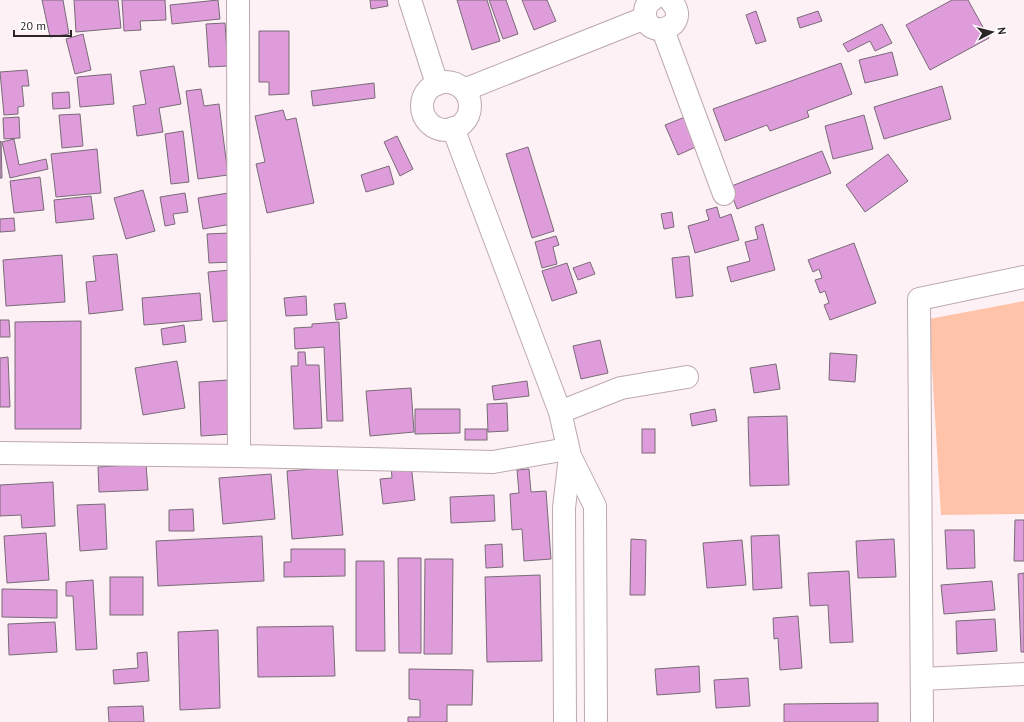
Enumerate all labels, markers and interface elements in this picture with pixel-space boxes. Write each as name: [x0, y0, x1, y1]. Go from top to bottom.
scale bar: [14, 12, 71, 38]
north arrow: [972, 12, 1012, 52]
text: 20 m: [20, 18, 46, 33]
text: N: [995, 26, 1009, 35]

